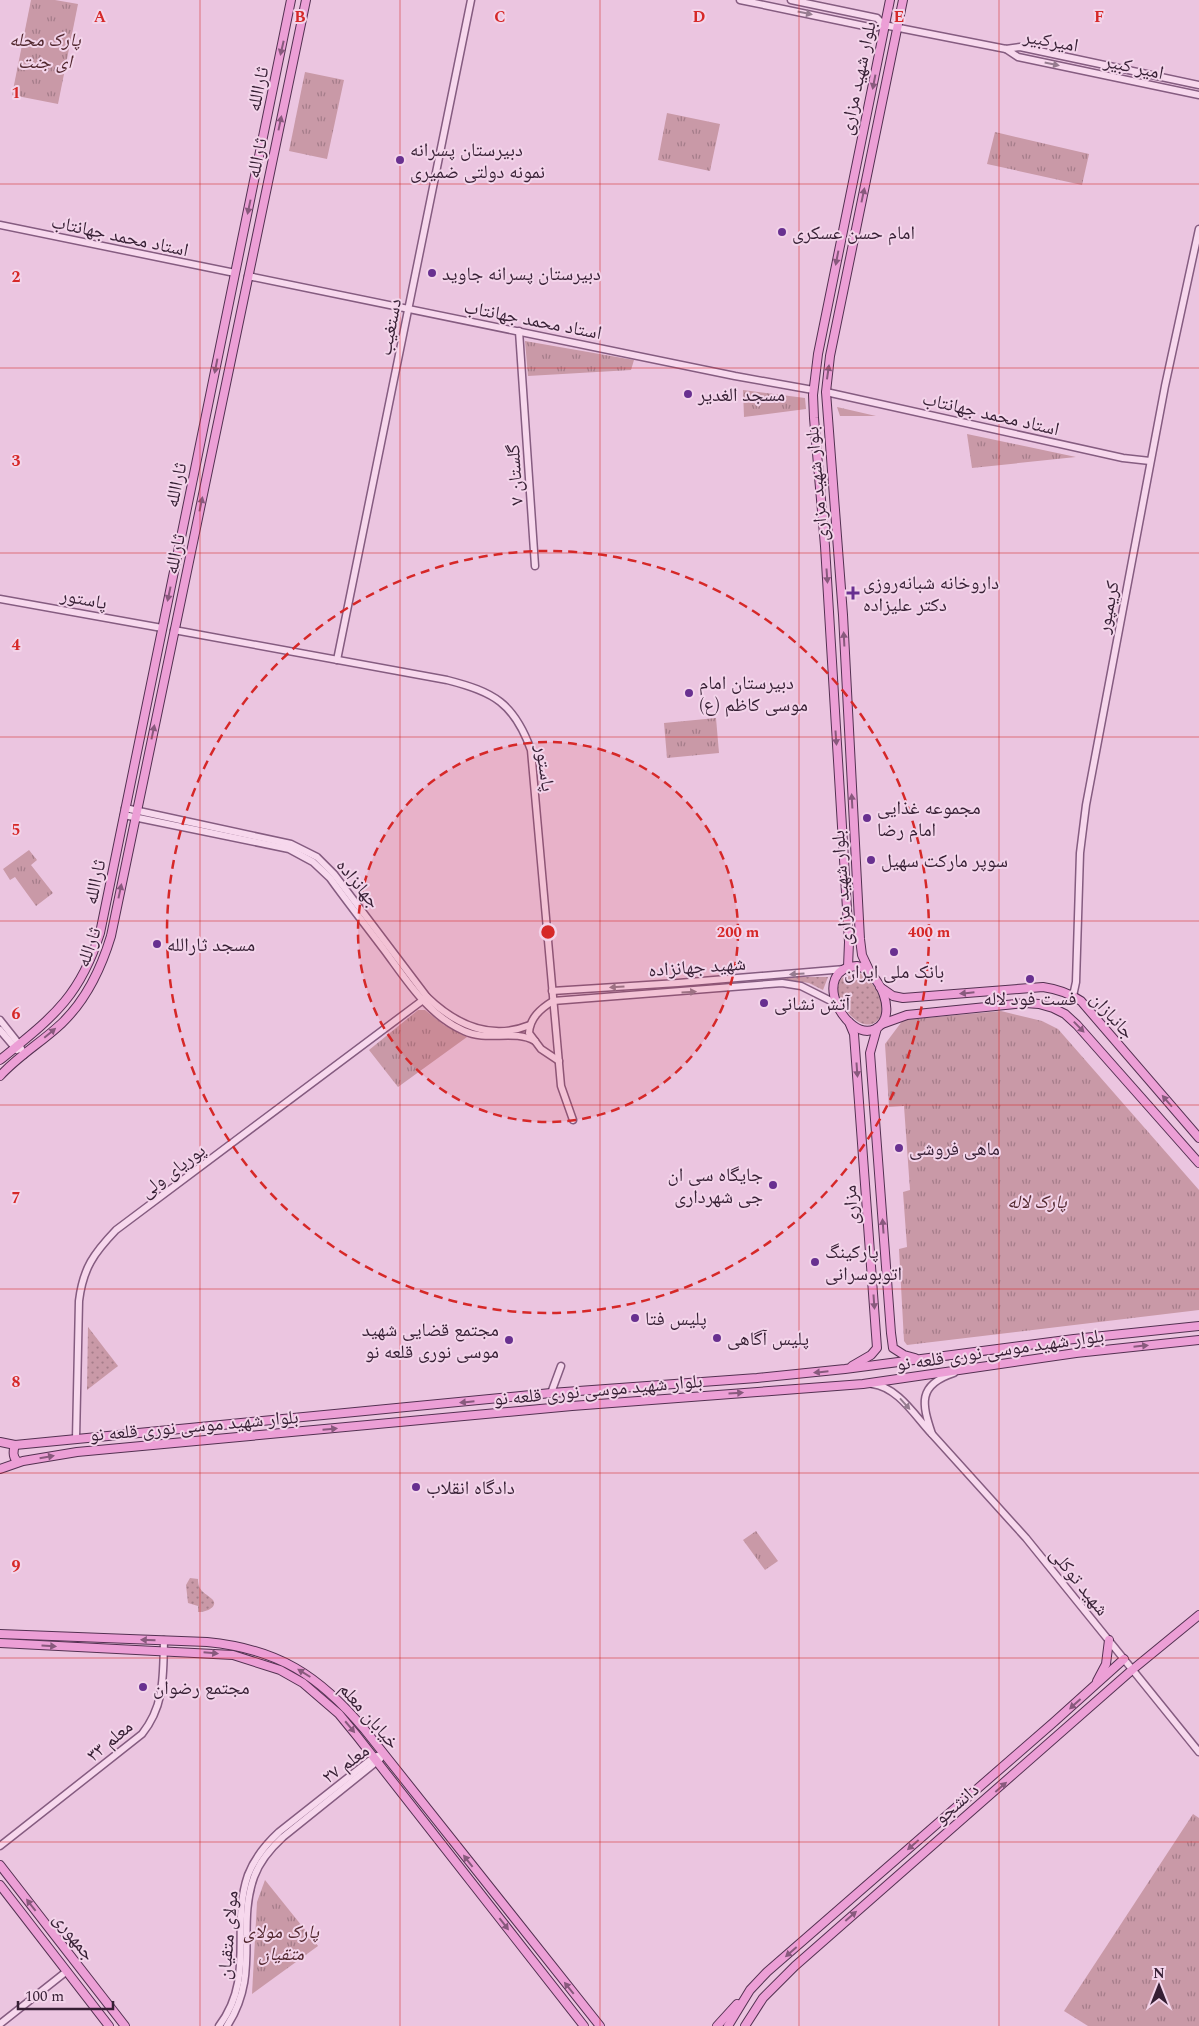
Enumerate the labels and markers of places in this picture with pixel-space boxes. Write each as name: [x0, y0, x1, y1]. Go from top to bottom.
place label: دبیرستان پسرانه نمونه دولتی ضمیری: [410, 136, 545, 187]
marker: دبیرستان پسرانه نمونه دولتی ضمیری: [394, 154, 406, 166]
place label: امام حسن عسکری: [792, 219, 915, 248]
marker: امام حسن عسکری: [776, 226, 788, 238]
place label: دبیرستان پسرانه جاوید: [442, 260, 601, 289]
marker: دبیرستان پسرانه جاوید: [426, 267, 438, 279]
place label: مسجد الغدیر: [697, 381, 785, 410]
marker: مسجد الغدیر: [682, 388, 694, 400]
place label: داروخانه شبانه‌روزی دکتر علیزاده: [863, 569, 999, 620]
marker: داروخانه شبانه‌روزی دکتر علیزاده: [847, 587, 859, 599]
place label: دبیرستان امام موسی کاظم (ع): [699, 669, 808, 720]
marker: دبیرستان امام موسی کاظم (ع): [683, 687, 695, 699]
place label: مجموعه غذایی امام رضا: [877, 794, 981, 845]
marker: مجموعه غذایی امام رضا: [861, 812, 873, 824]
place label: سوپر مارکت سهیل: [881, 847, 1008, 876]
marker: سوپر مارکت سهیل: [865, 854, 877, 866]
centre of rings: [539, 923, 557, 941]
place label: مسجد ثارالله: [167, 931, 255, 960]
marker: مسجد ثارالله: [151, 938, 163, 950]
marker: بانک ملی ایران: [888, 946, 900, 958]
place label: بانک ملی ایران: [844, 958, 944, 987]
marker: فست فود لاله: [1024, 973, 1036, 985]
place label: فست فود لاله: [984, 985, 1076, 1014]
place label: آتش نشانی: [774, 990, 851, 1019]
marker: آتش نشانی: [758, 997, 770, 1009]
place label: ماهی فروشی: [909, 1135, 1000, 1164]
marker: ماهی فروشی: [893, 1142, 905, 1154]
place label: جایگاه سی ان جی شهرداری: [668, 1161, 763, 1212]
marker: جایگاه سی ان جی شهرداری: [767, 1179, 779, 1191]
place label: پارکینگ اتوبوسرانی: [825, 1238, 902, 1289]
marker: پارکینگ اتوبوسرانی: [809, 1256, 821, 1268]
place label: پلیس فتا: [645, 1305, 707, 1334]
marker: پلیس فتا: [629, 1312, 641, 1324]
place label: مجتمع قضایی شهید موسی نوری قلعه نو: [362, 1316, 499, 1367]
place label: پلیس آگاهی: [727, 1325, 809, 1354]
marker: پلیس آگاهی: [711, 1332, 723, 1344]
marker: مجتمع قضایی شهید موسی نوری قلعه نو: [503, 1334, 515, 1346]
place label: دادگاه انقلاب: [426, 1474, 515, 1503]
marker: دادگاه انقلاب: [410, 1481, 422, 1493]
place label: مجتمع رضوان: [153, 1674, 250, 1703]
marker: مجتمع رضوان: [137, 1681, 149, 1693]

